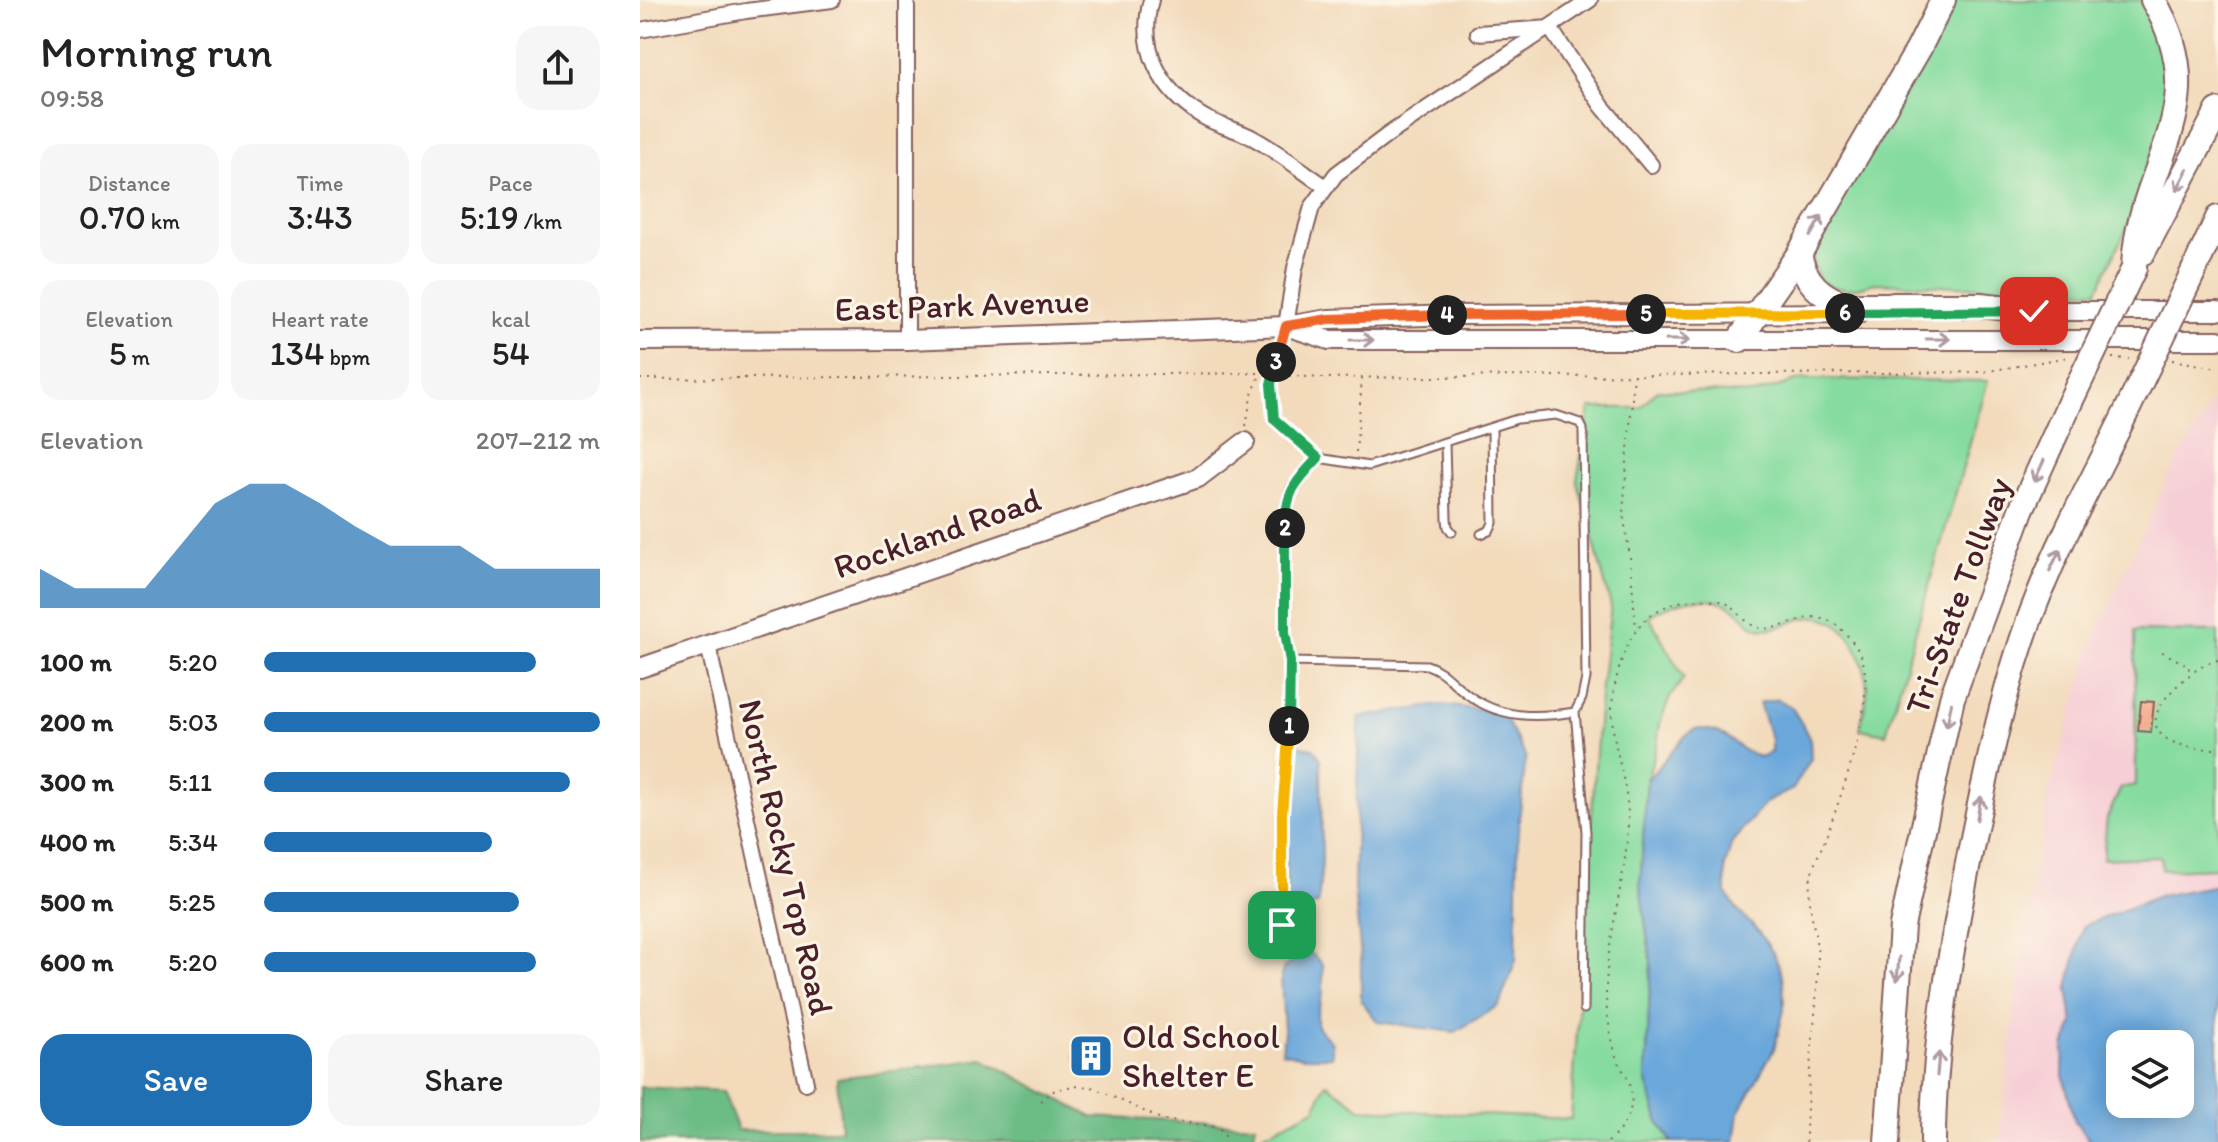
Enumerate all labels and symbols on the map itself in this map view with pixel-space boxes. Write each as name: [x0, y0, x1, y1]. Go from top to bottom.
one-way arrow: [2174, 168, 2190, 191]
one-way arrow: [1808, 215, 1824, 238]
pin: [2000, 277, 2068, 345]
street label: East Park Avenue: [834, 280, 1090, 330]
pin: 6: [1825, 293, 1865, 333]
pin: 5: [1626, 294, 1666, 334]
pin: 4: [1427, 295, 1467, 335]
one-way arrow: [1924, 331, 1951, 347]
one-way arrow: [1348, 332, 1375, 348]
one-way arrow: [1664, 332, 1691, 348]
pin: 3: [1256, 342, 1296, 382]
one-way arrow: [2031, 459, 2046, 483]
street label: Tri-State Tollway: [1896, 472, 2020, 720]
street label: Rockland Road: [828, 478, 1046, 588]
pin: 2: [1265, 508, 1305, 548]
one-way arrow: [2048, 548, 2063, 572]
street label: North Rocky Top Road: [730, 695, 842, 1019]
one-way arrow: [1941, 701, 1956, 727]
pin: 1: [1269, 706, 1309, 746]
one-way arrow: [1972, 795, 1987, 821]
pin: [1248, 891, 1316, 959]
one-way arrow: [1890, 956, 1905, 982]
place label: Old School Shelter E: [1122, 1016, 1280, 1096]
building icon: Old School Shelter E: [1067, 1032, 1115, 1080]
one-way arrow: [1931, 1051, 1946, 1078]

